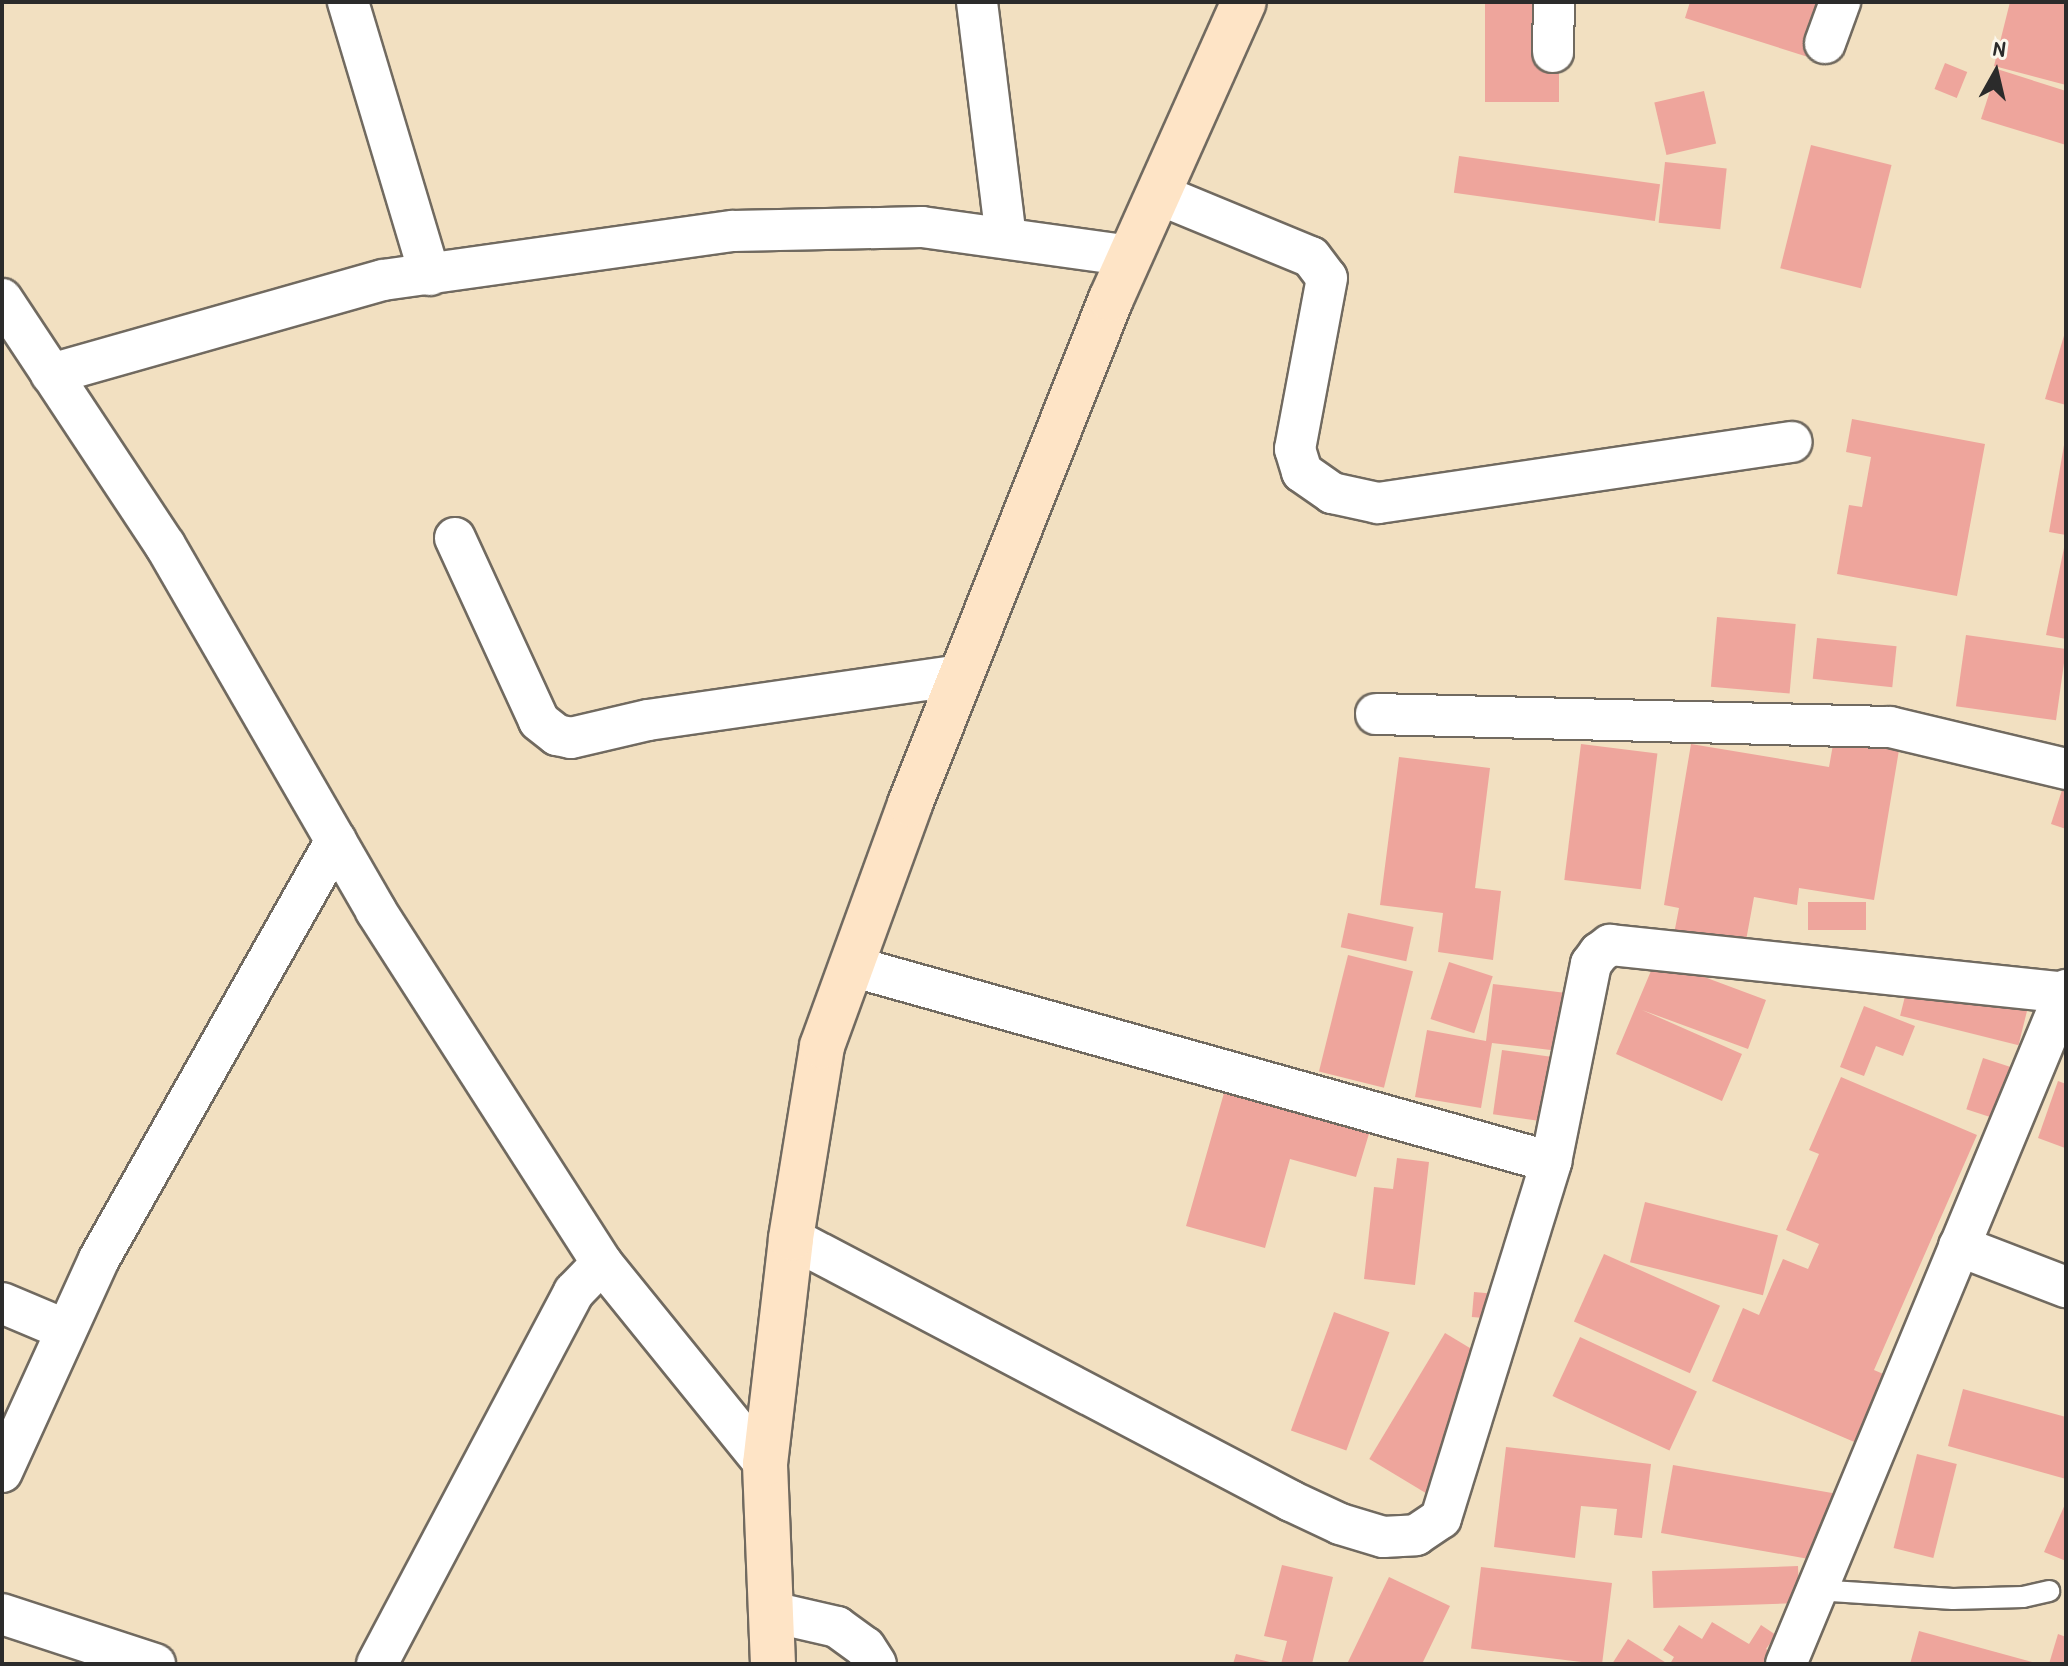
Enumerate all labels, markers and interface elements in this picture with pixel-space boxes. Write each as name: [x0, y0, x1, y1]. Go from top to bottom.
north arrow: [1956, 32, 2036, 112]
text: N: [1991, 33, 2007, 64]

